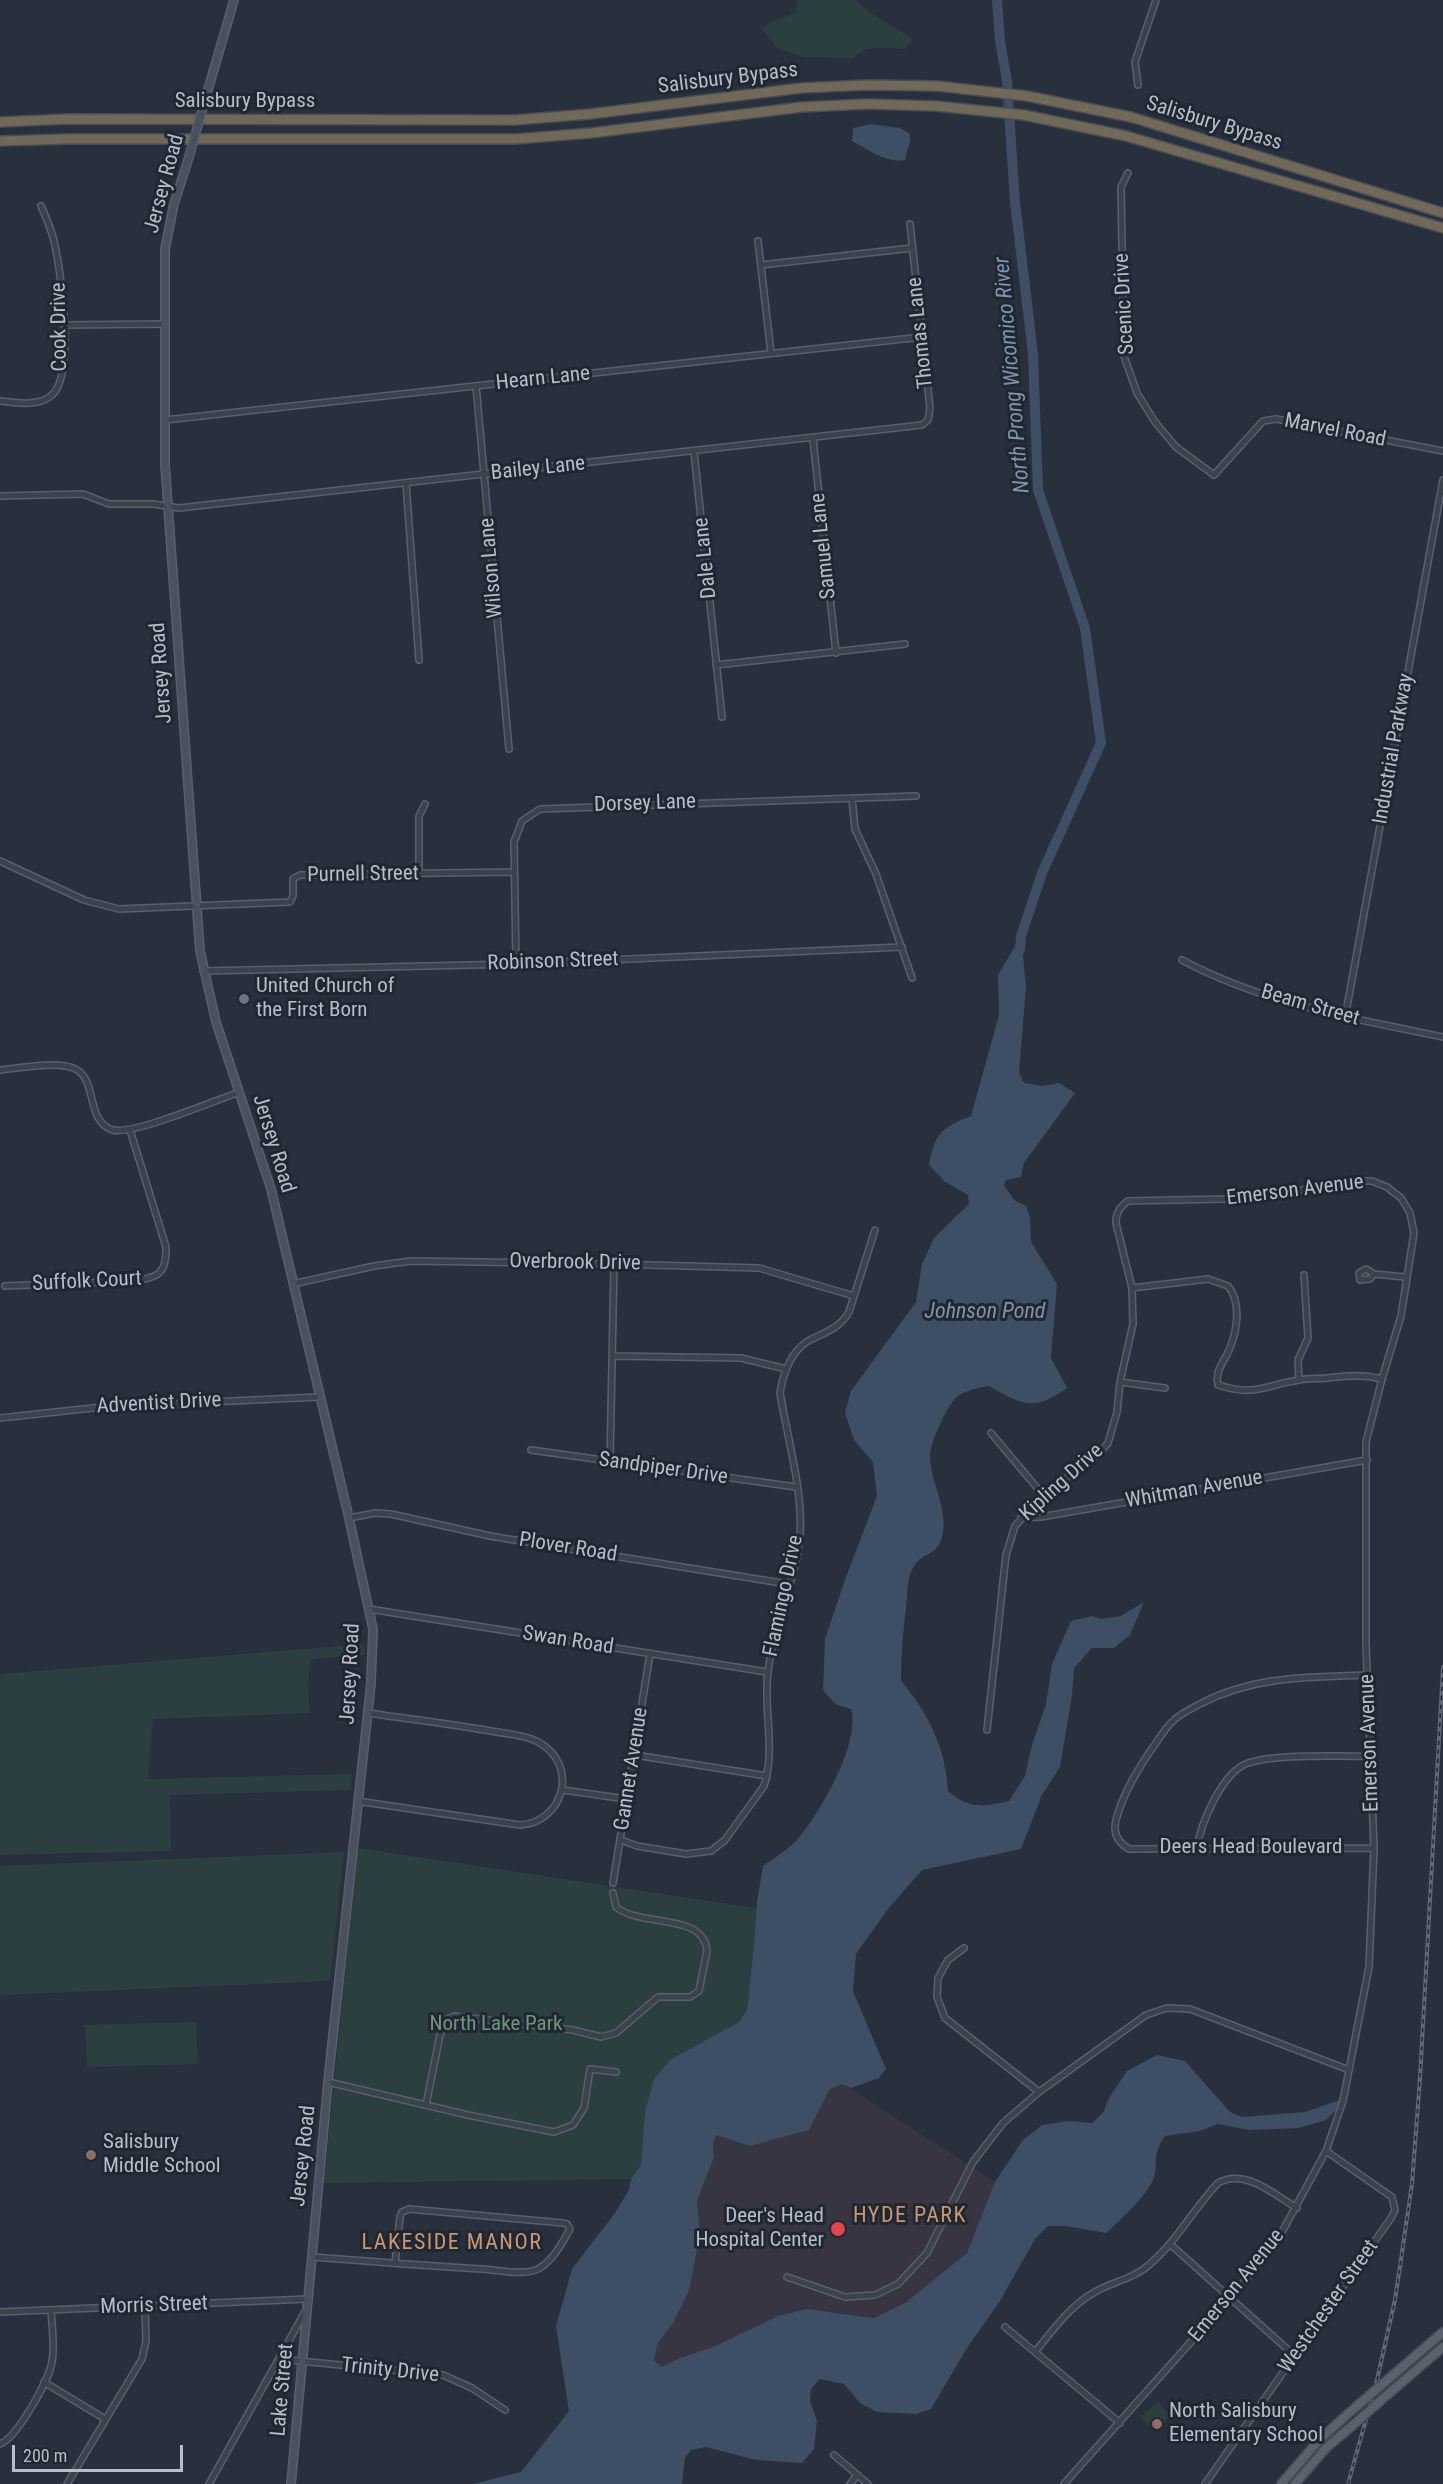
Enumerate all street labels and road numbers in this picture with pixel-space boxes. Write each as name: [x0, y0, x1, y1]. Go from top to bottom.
street label: Salisbury Bypass: [657, 58, 799, 100]
street label: Salisbury Bypass: [175, 89, 315, 115]
street label: Salisbury Bypass: [1143, 91, 1285, 157]
street label: Jersey Road: [140, 132, 190, 236]
street label: Scenic Drive: [1110, 252, 1140, 356]
street label: Thomas Lane: [903, 276, 939, 390]
street label: Cook Drive: [47, 282, 73, 372]
street label: Hearn Lane: [495, 362, 591, 396]
street label: Marvel Road: [1282, 409, 1388, 453]
street label: Bailey Lane: [490, 452, 586, 486]
street label: Samuel Lane: [806, 492, 842, 600]
street label: Dale Lane: [689, 516, 723, 600]
street label: Wilson Lane: [475, 517, 509, 619]
street label: Jersey Road: [146, 622, 178, 724]
street label: Industrial Parkway: [1368, 672, 1420, 826]
street label: Dorsey Lane: [594, 790, 696, 818]
street label: Purnell Street: [307, 861, 419, 889]
street label: Robinson Street: [487, 947, 619, 977]
street label: Beam Street: [1258, 980, 1362, 1032]
street label: Jersey Road: [246, 1092, 300, 1196]
street label: Emerson Avenue: [1225, 1170, 1365, 1212]
street label: Overbrook Drive: [509, 1249, 641, 1277]
street label: Suffolk Court: [32, 1267, 142, 1297]
street label: Adventist Drive: [96, 1388, 222, 1420]
street label: Kipling Drive: [1015, 1439, 1109, 1527]
street label: Sandpiper Drive: [597, 1447, 729, 1491]
street label: Whitman Avenue: [1124, 1466, 1264, 1514]
street label: Plover Road: [517, 1528, 619, 1568]
street label: Flamingo Drive: [759, 1533, 809, 1659]
street label: Swan Road: [521, 1621, 615, 1661]
street label: Jersey Road: [336, 1623, 366, 1725]
street label: Emerson Avenue: [1355, 1674, 1385, 1812]
street label: Gannet Avenue: [610, 1706, 654, 1832]
street label: Deers Head Boulevard: [1160, 1835, 1342, 1861]
street label: Jersey Road: [286, 2104, 322, 2208]
street label: Emerson Avenue: [1184, 2224, 1290, 2348]
street label: Westchester Street: [1274, 2235, 1384, 2379]
street label: Morris Street: [100, 2292, 208, 2320]
street label: Lake Street: [266, 2342, 300, 2438]
street label: Trinity Drive: [340, 2353, 440, 2389]

